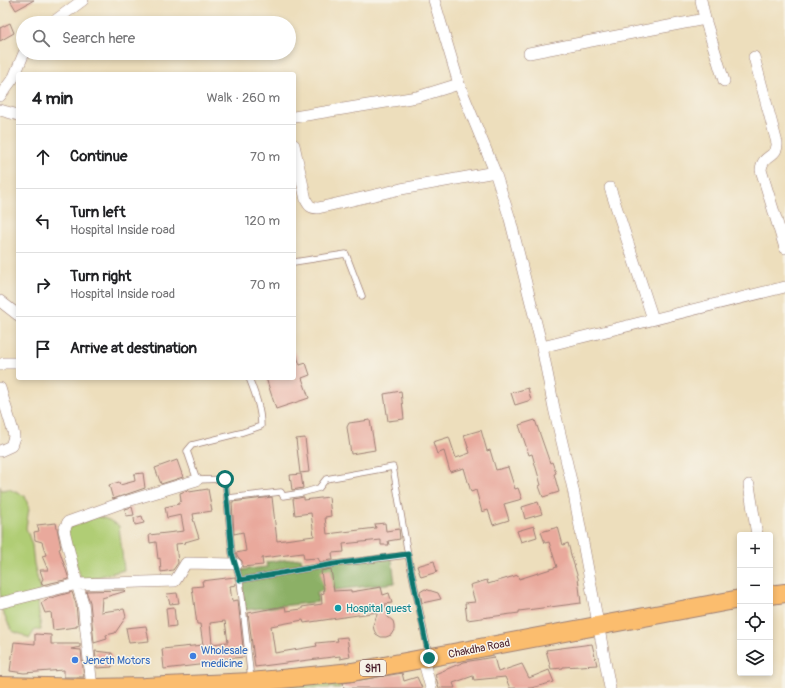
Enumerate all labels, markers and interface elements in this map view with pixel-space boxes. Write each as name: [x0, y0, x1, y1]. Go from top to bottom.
search box: [16, 16, 296, 60]
icon: search: [30, 27, 52, 49]
text: Search here: [62, 29, 135, 48]
text: 4 min: [32, 88, 73, 109]
text: Walk · 260 m: [206, 90, 280, 106]
icon: ahead: [32, 146, 54, 168]
text: Continue: [70, 147, 128, 166]
text: 70 m: [250, 149, 280, 165]
text: Turn left: [70, 203, 126, 222]
icon: left: [32, 210, 54, 232]
text: 120 m: [244, 213, 280, 229]
text: Hospital Inside road: [70, 222, 175, 238]
text: Turn right: [70, 267, 131, 286]
icon: right: [32, 274, 54, 296]
text: 70 m: [250, 277, 280, 293]
text: Hospital Inside road: [70, 286, 175, 302]
icon: arrive: [32, 338, 54, 360]
text: Arrive at destination: [70, 339, 197, 358]
route start: [216, 470, 234, 488]
map controls: [737, 532, 773, 676]
button: +: [737, 532, 773, 568]
button: −: [737, 568, 773, 604]
place label: Hospital guest: [346, 602, 412, 615]
marker: Hospital guest: [333, 603, 343, 613]
button: locate: [737, 604, 773, 640]
street label: Chakdha Road: [447, 636, 511, 661]
button: layers: [737, 640, 773, 676]
place label: Wholesale medicine: [201, 644, 248, 670]
route end: [420, 649, 438, 667]
marker: Wholesale medicine: [188, 651, 198, 661]
place label: Jeneth Motors: [83, 654, 150, 667]
marker: Jeneth Motors: [70, 655, 80, 665]
road number: SH1: [360, 660, 386, 676]

